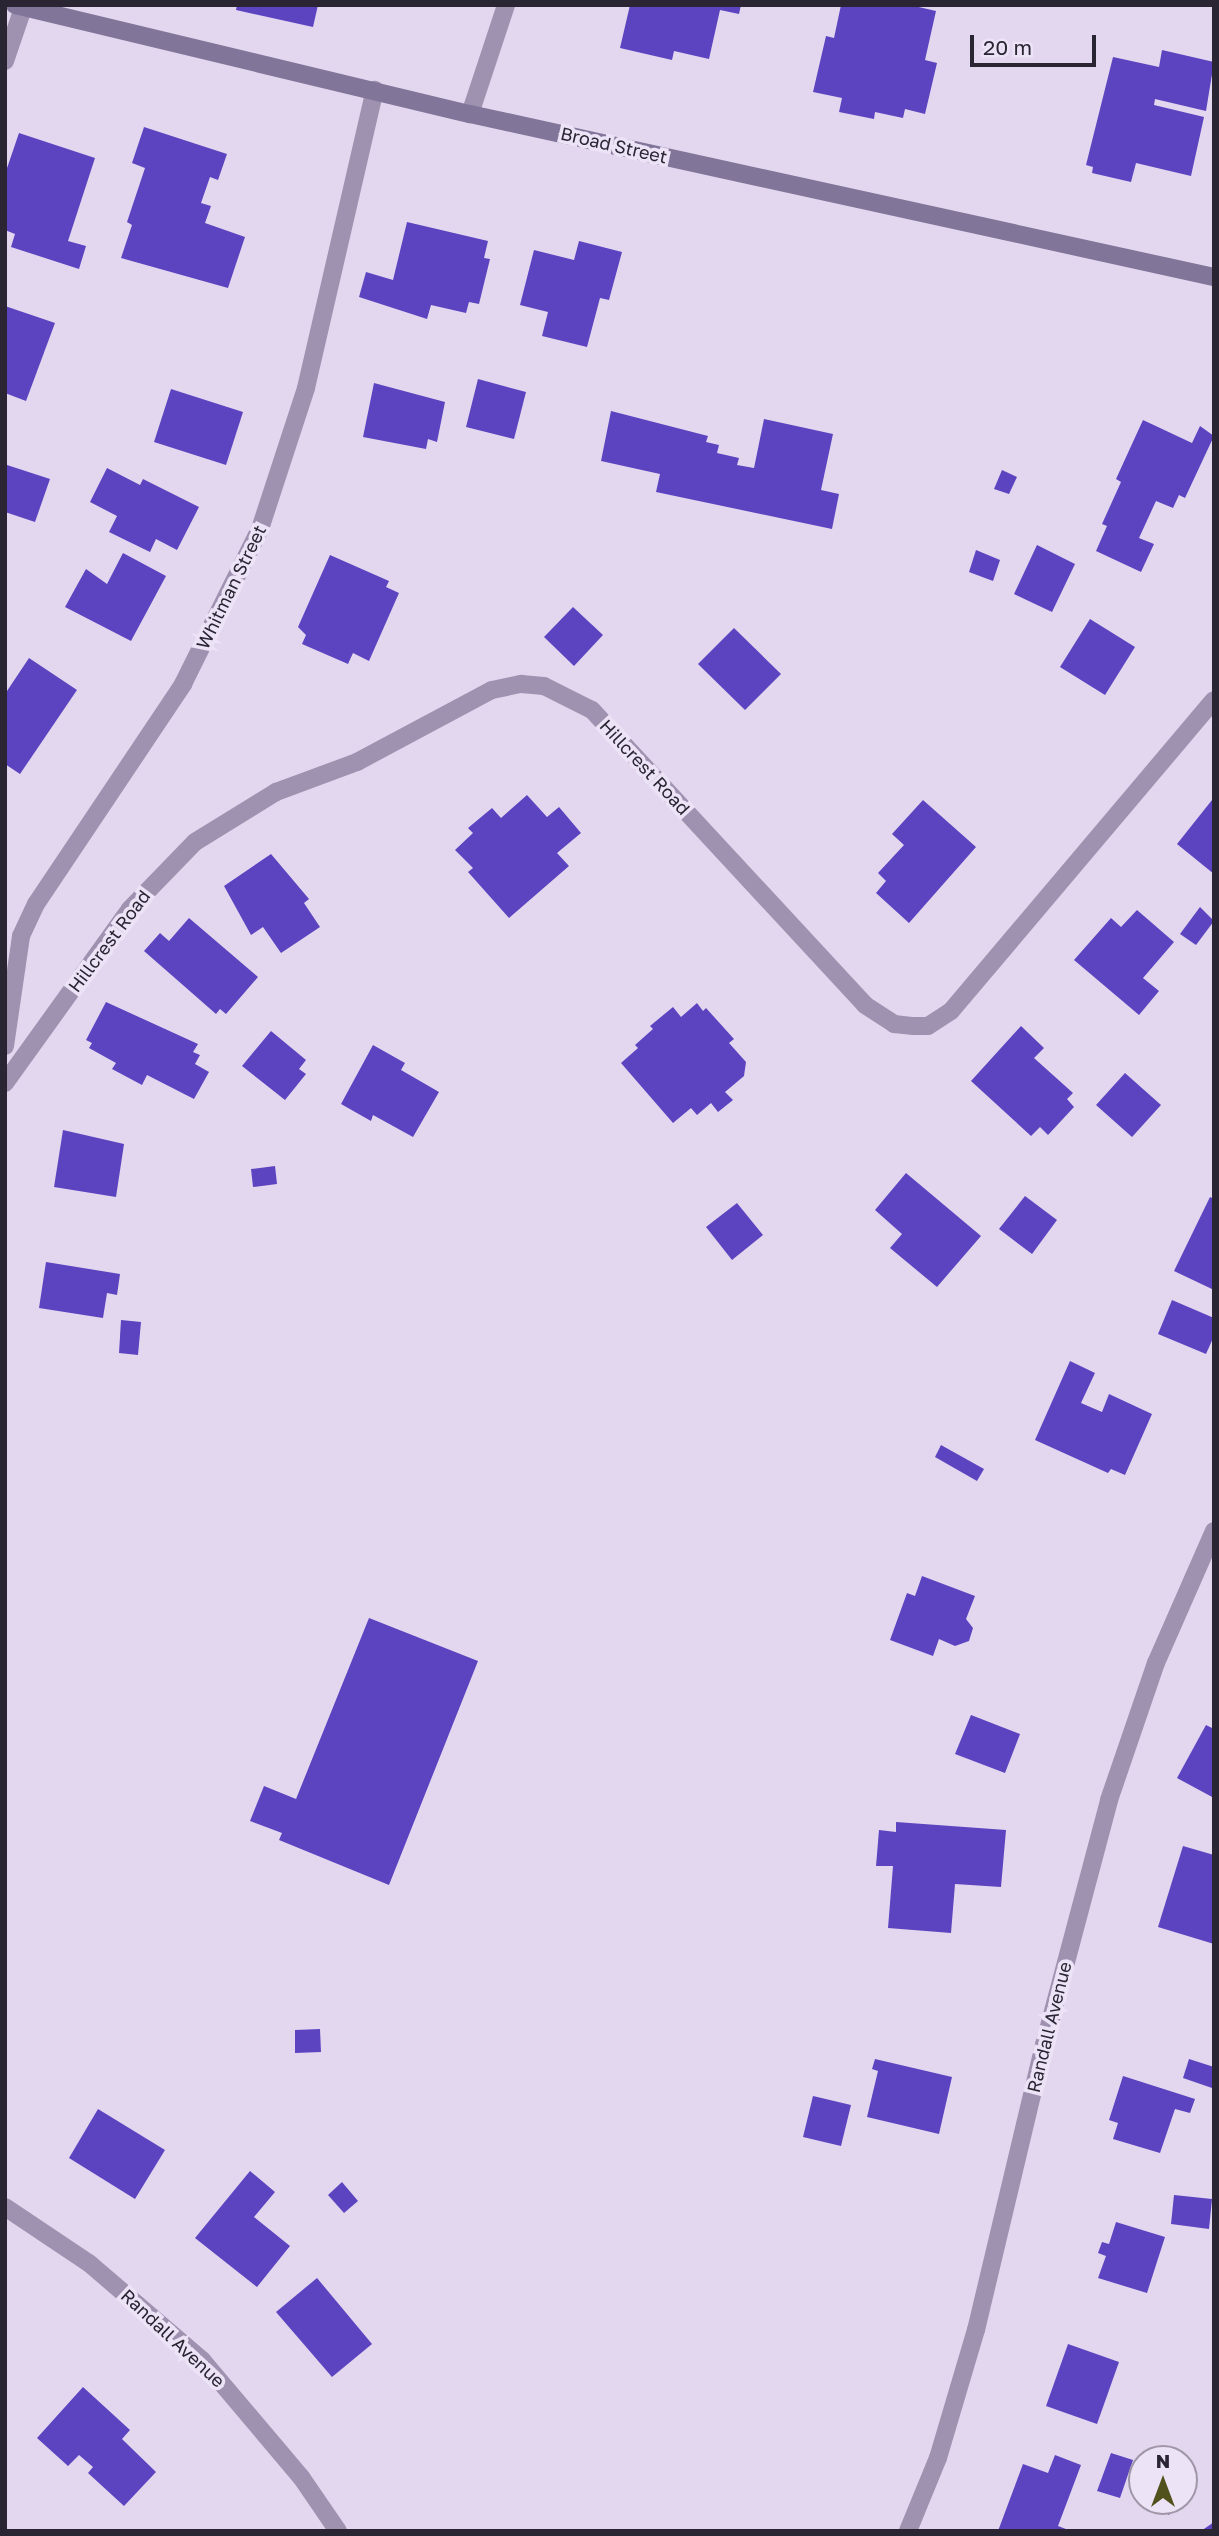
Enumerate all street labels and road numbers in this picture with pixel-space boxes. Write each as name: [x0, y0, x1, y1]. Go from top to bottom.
street label: Broad Street: [559, 122, 669, 168]
street label: Whitman Street: [192, 521, 270, 653]
street label: Hillcrest Road: [595, 715, 695, 819]
street label: Hillcrest Road: [64, 886, 154, 996]
street label: Randall Avenue: [1022, 1959, 1076, 2095]
street label: Randall Avenue: [117, 2284, 229, 2392]

